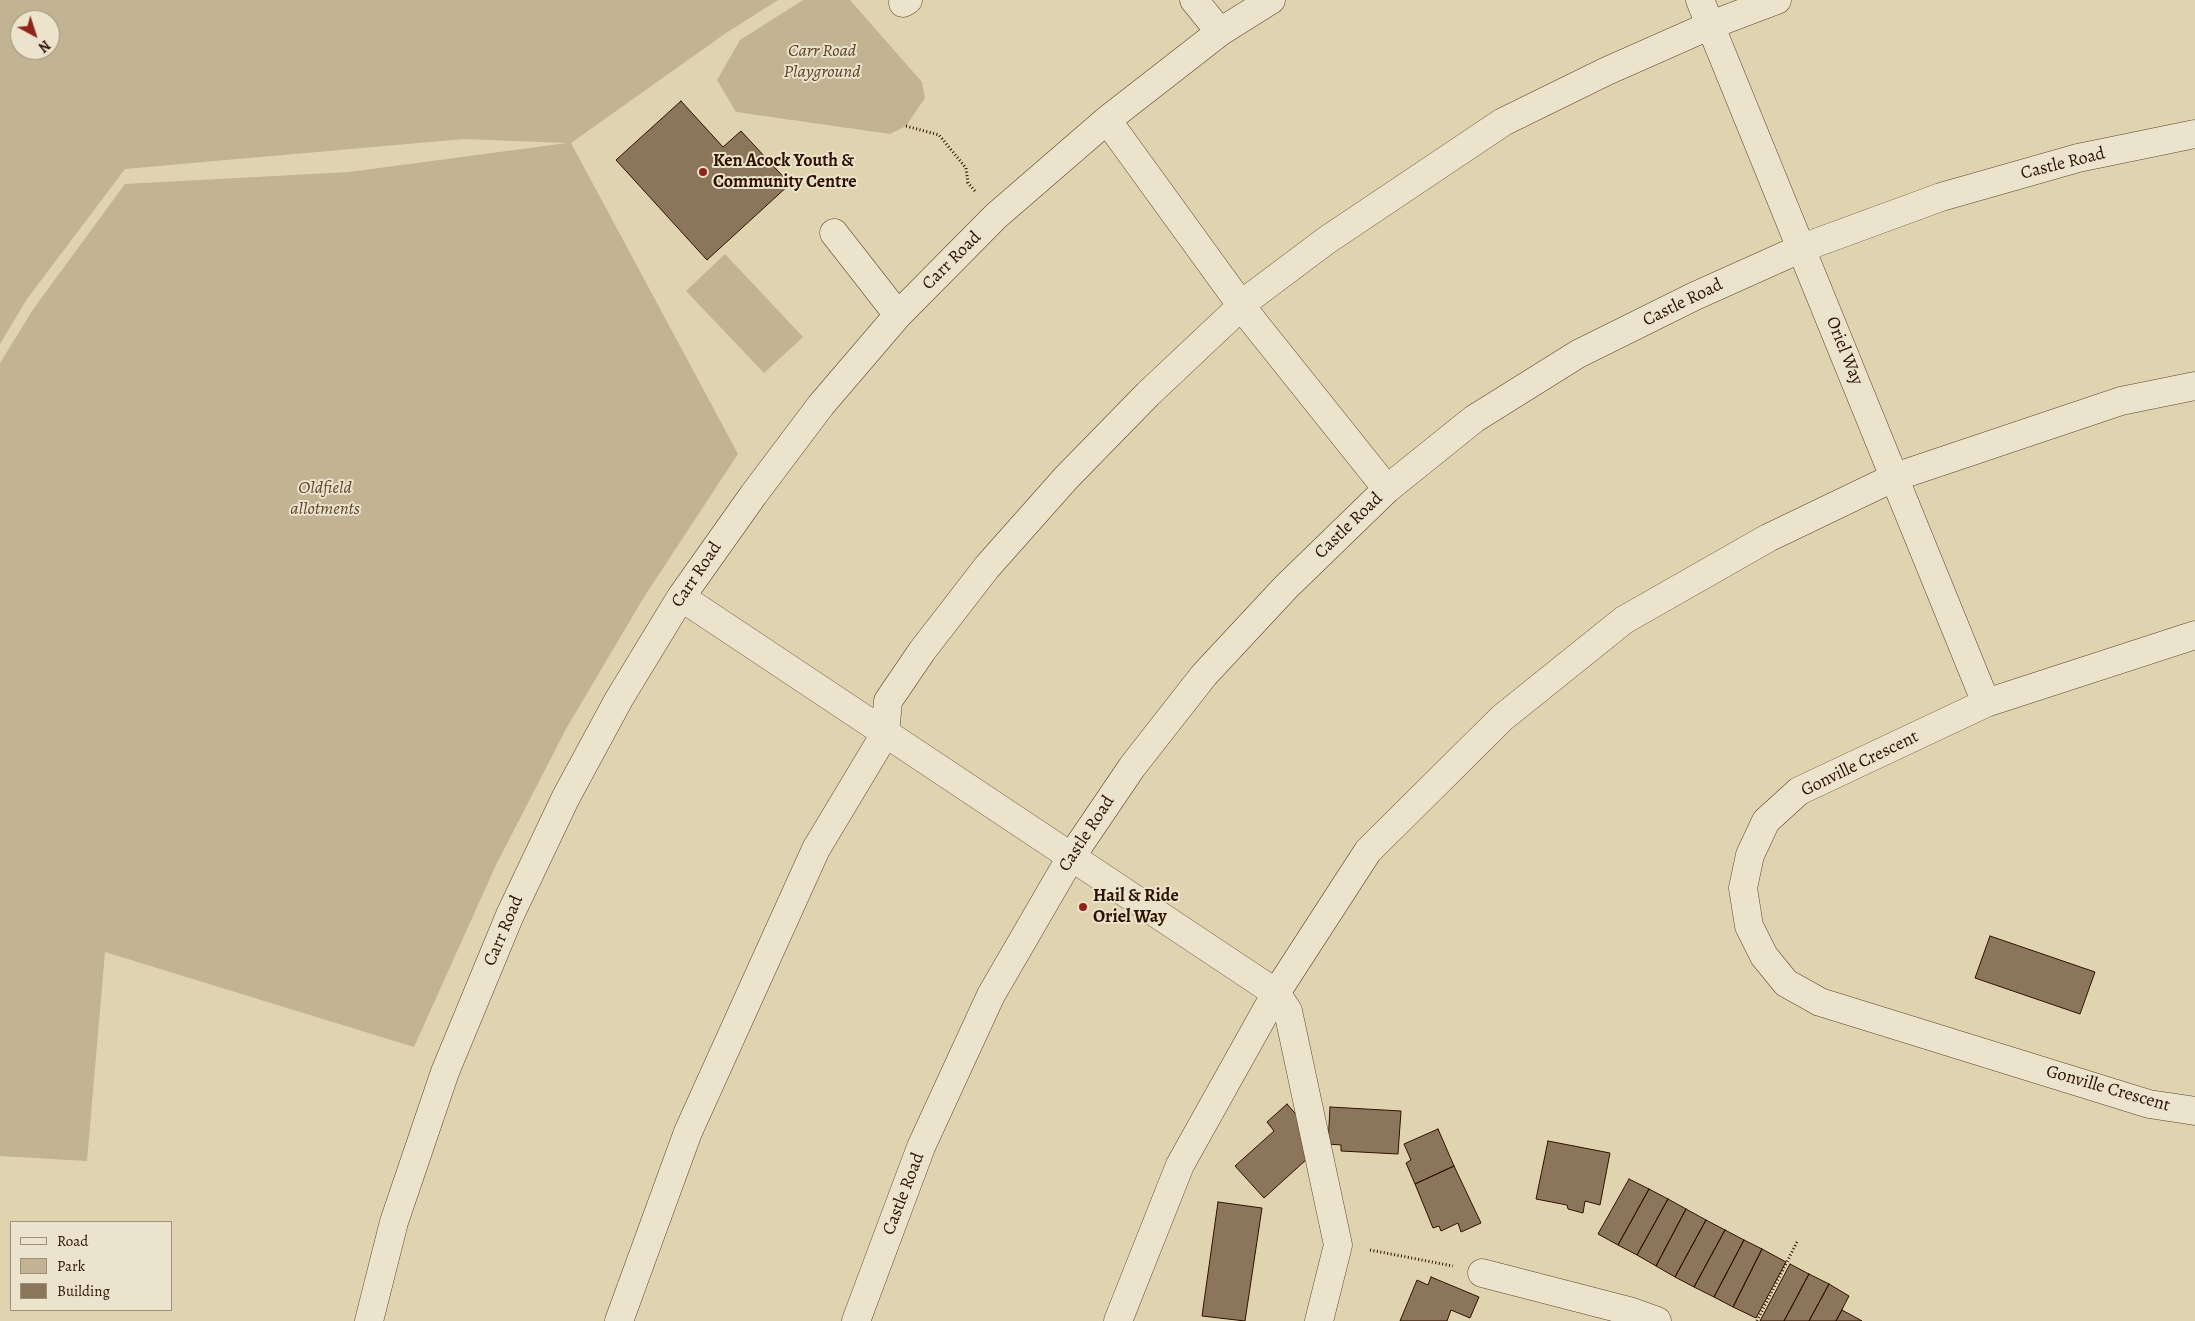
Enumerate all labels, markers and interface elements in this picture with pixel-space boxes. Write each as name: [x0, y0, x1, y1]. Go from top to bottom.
north arrow: [10, 10, 60, 60]
text: N: [34, 36, 54, 57]
park label: Carr Road Playground: [783, 41, 861, 84]
street label: Castle Road: [2019, 143, 2107, 185]
place label: Ken Acock Youth & Community Centre: [713, 151, 857, 193]
marker: Ken Acock Youth & Community Centre: [697, 166, 709, 178]
street label: Carr Road: [918, 227, 986, 295]
street label: Castle Road: [1639, 274, 1727, 332]
street label: Oriel Way: [1821, 314, 1867, 388]
park label: Oldfield allotments: [290, 478, 360, 520]
street label: Castle Road: [1310, 488, 1388, 564]
street label: Carr Road: [667, 538, 727, 612]
street label: Gonville Crescent: [1798, 726, 1922, 802]
street label: Castle Road: [1054, 792, 1120, 876]
place label: Hail & Ride Oriel Way: [1093, 886, 1179, 929]
street label: Carr Road: [480, 892, 528, 970]
marker: Hail & Ride Oriel Way: [1077, 901, 1089, 913]
street label: Gonville Crescent: [2044, 1061, 2172, 1117]
street label: Castle Road: [878, 1150, 930, 1238]
legend: [10, 1221, 172, 1311]
text: Road: [57, 1231, 88, 1251]
text: Park: [57, 1256, 85, 1276]
text: Building: [57, 1281, 110, 1301]

